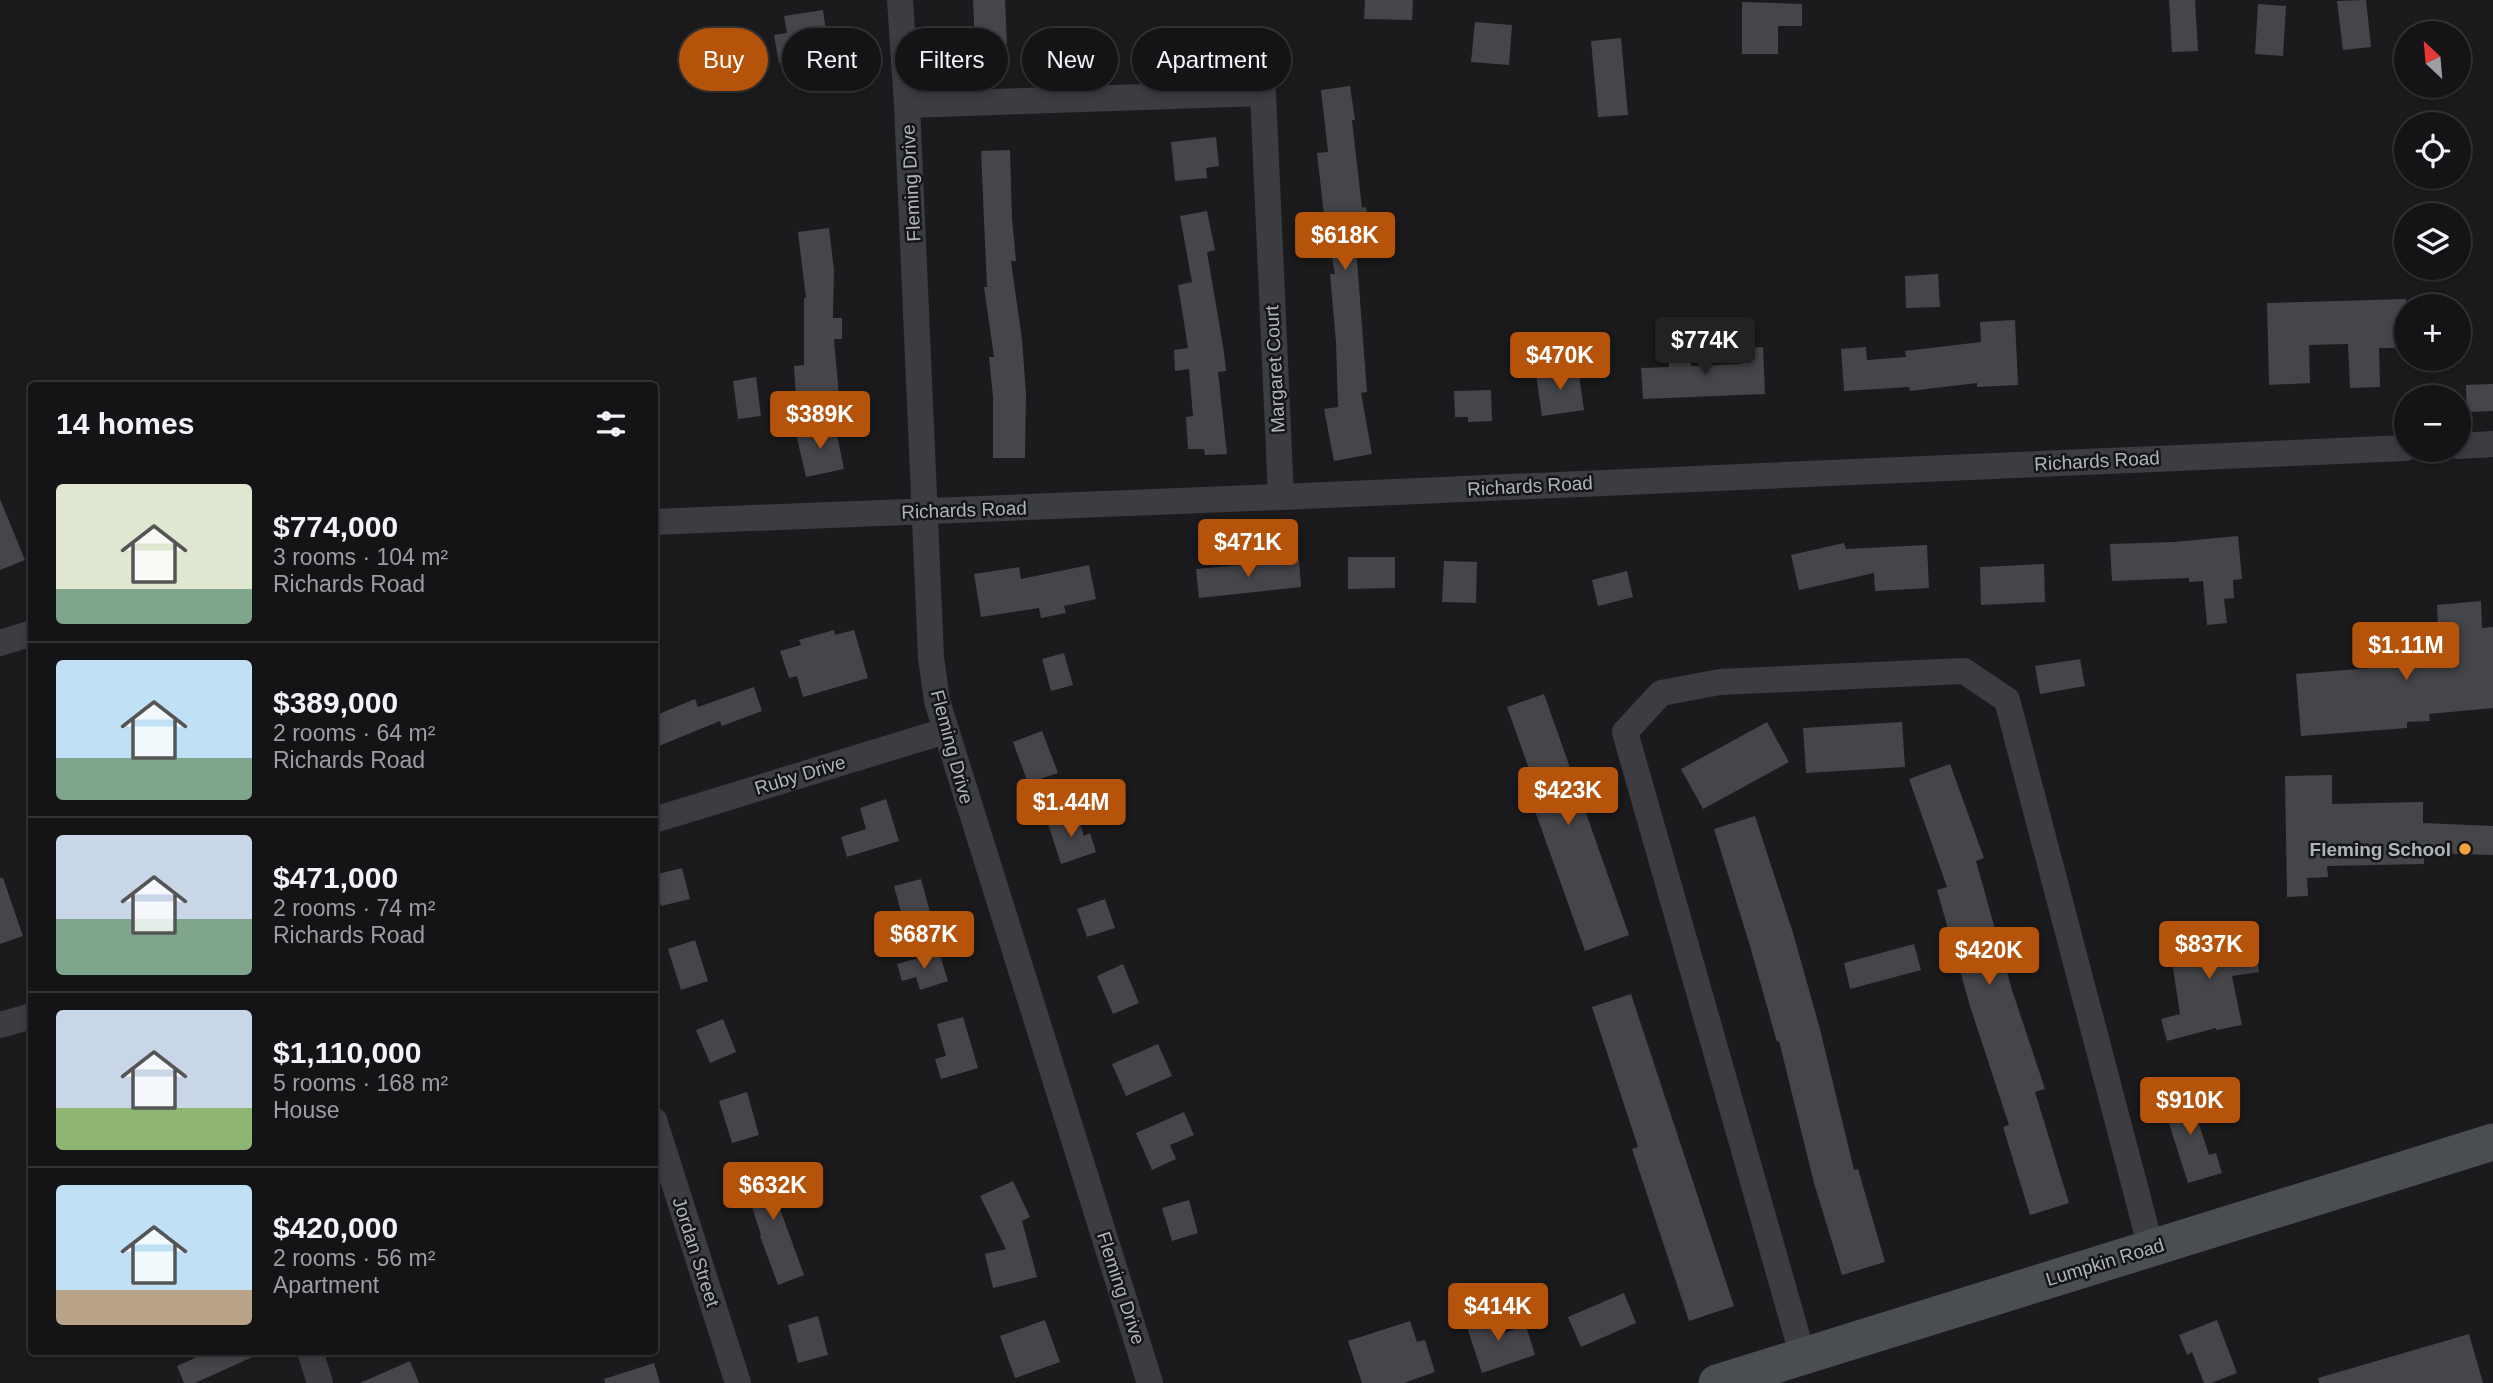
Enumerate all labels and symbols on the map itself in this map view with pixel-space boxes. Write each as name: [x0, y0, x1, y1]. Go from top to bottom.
north arrow: [2394, 21, 2471, 98]
street label: Fleming Drive: [897, 124, 925, 242]
pin: $618K: [1296, 212, 1394, 272]
street label: Margaret Court: [1261, 304, 1289, 433]
pin: $774K: [1656, 318, 1754, 377]
pin: $470K: [1511, 332, 1609, 392]
pin: $389K: [771, 392, 869, 451]
street label: Richards Road: [2034, 447, 2160, 475]
street label: Richards Road: [1467, 472, 1593, 500]
street label: Richards Road: [901, 497, 1027, 523]
pin: $471K: [1199, 520, 1297, 579]
pin: $1.11M: [2349, 622, 2463, 682]
street label: Fleming Drive: [927, 688, 977, 806]
street label: Ruby Drive: [752, 751, 848, 799]
pin: $423K: [1519, 768, 1617, 827]
pin: $1.44M: [1014, 780, 1128, 839]
place label: Fleming School: [2310, 839, 2451, 860]
marker: Fleming School: [2457, 841, 2473, 857]
pin: $687K: [875, 912, 973, 971]
pin: $837K: [2160, 922, 2258, 981]
pin: $420K: [1940, 928, 2038, 987]
pin: $910K: [2141, 1078, 2239, 1137]
pin: $632K: [724, 1162, 822, 1222]
street label: Jordan Street: [668, 1195, 724, 1310]
street label: Fleming Drive: [1093, 1229, 1149, 1347]
street label: Lumpkin Road: [2043, 1234, 2167, 1290]
pin: $414K: [1449, 1284, 1547, 1343]

